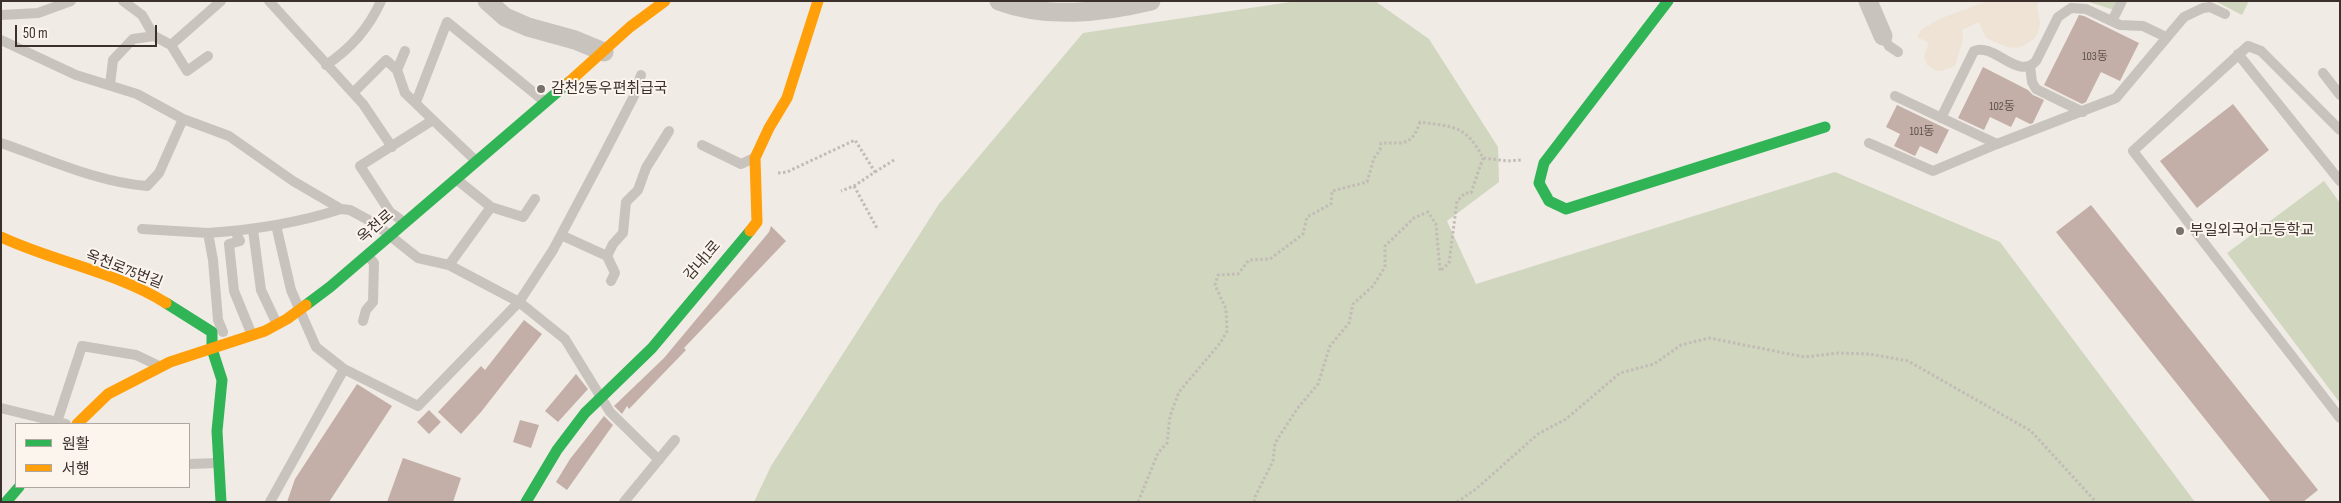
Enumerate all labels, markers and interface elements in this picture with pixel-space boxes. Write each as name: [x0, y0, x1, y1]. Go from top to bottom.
scale bar: [18, 15, 160, 47]
text: 50 m: [23, 24, 48, 43]
house number: 103동: [2082, 50, 2108, 64]
place label: 감천2동우편취급국: [551, 80, 668, 98]
marker: 감천2동우편취급국: [535, 83, 547, 95]
house number: 102동: [1989, 100, 2015, 114]
house number: 101동: [1910, 125, 1934, 139]
street label: 옥천로: [354, 207, 398, 247]
place label: 부일외국어고등학교: [2190, 222, 2314, 240]
marker: 부일외국어고등학교: [2174, 225, 2186, 237]
street label: 감내1로: [681, 237, 725, 285]
street label: 옥천로75번길: [83, 247, 165, 293]
legend: [15, 423, 190, 488]
text: 원활: [62, 435, 90, 454]
text: 서행: [62, 460, 90, 479]

